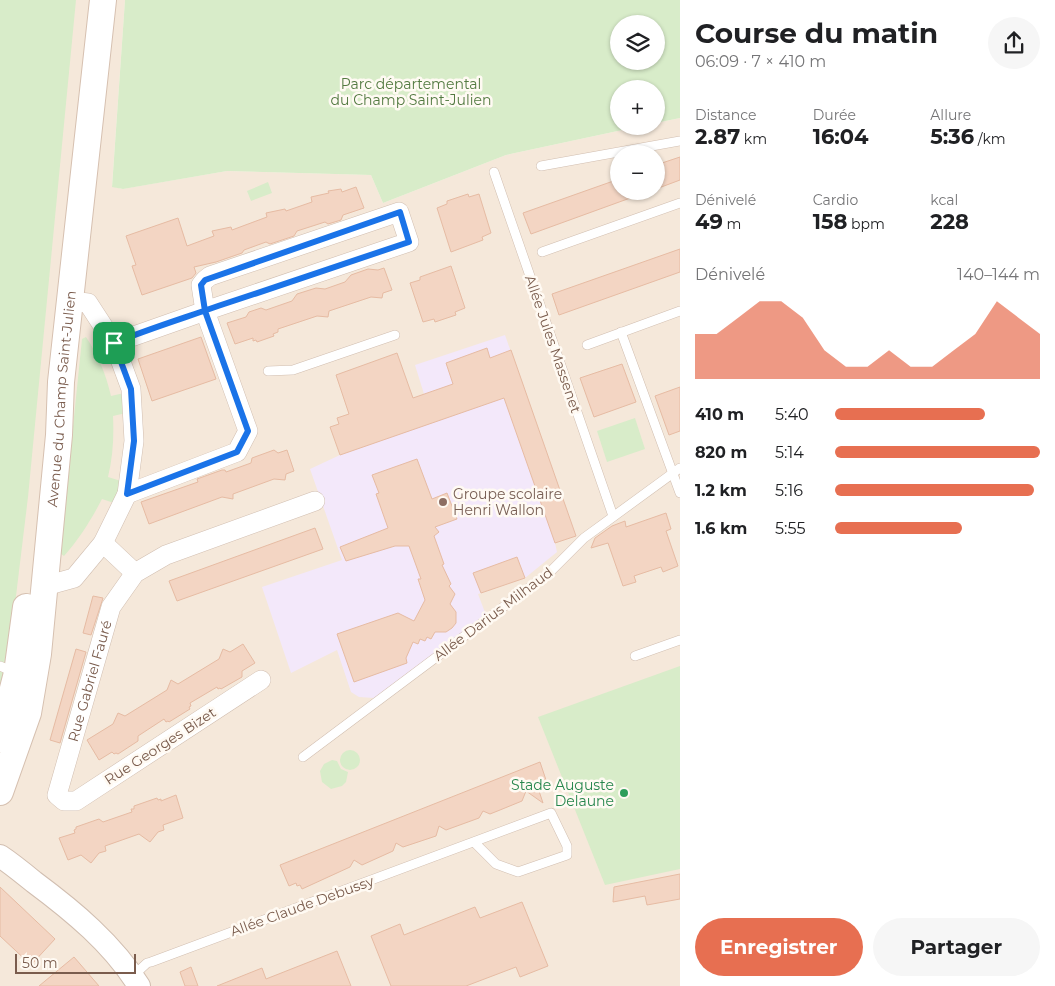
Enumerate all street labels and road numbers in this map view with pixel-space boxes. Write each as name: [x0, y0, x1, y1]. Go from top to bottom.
street label: Allée Jules Massenet: [521, 273, 585, 416]
street label: Avenue du Champ Saint-Julien: [43, 289, 80, 508]
street label: Allée Darius Milhaud: [430, 563, 556, 665]
street label: Rue Gabriel Fauré: [64, 618, 116, 744]
street label: Rue Georges Bizet: [101, 703, 219, 789]
street label: Allée Claude Debussy: [228, 872, 377, 940]

